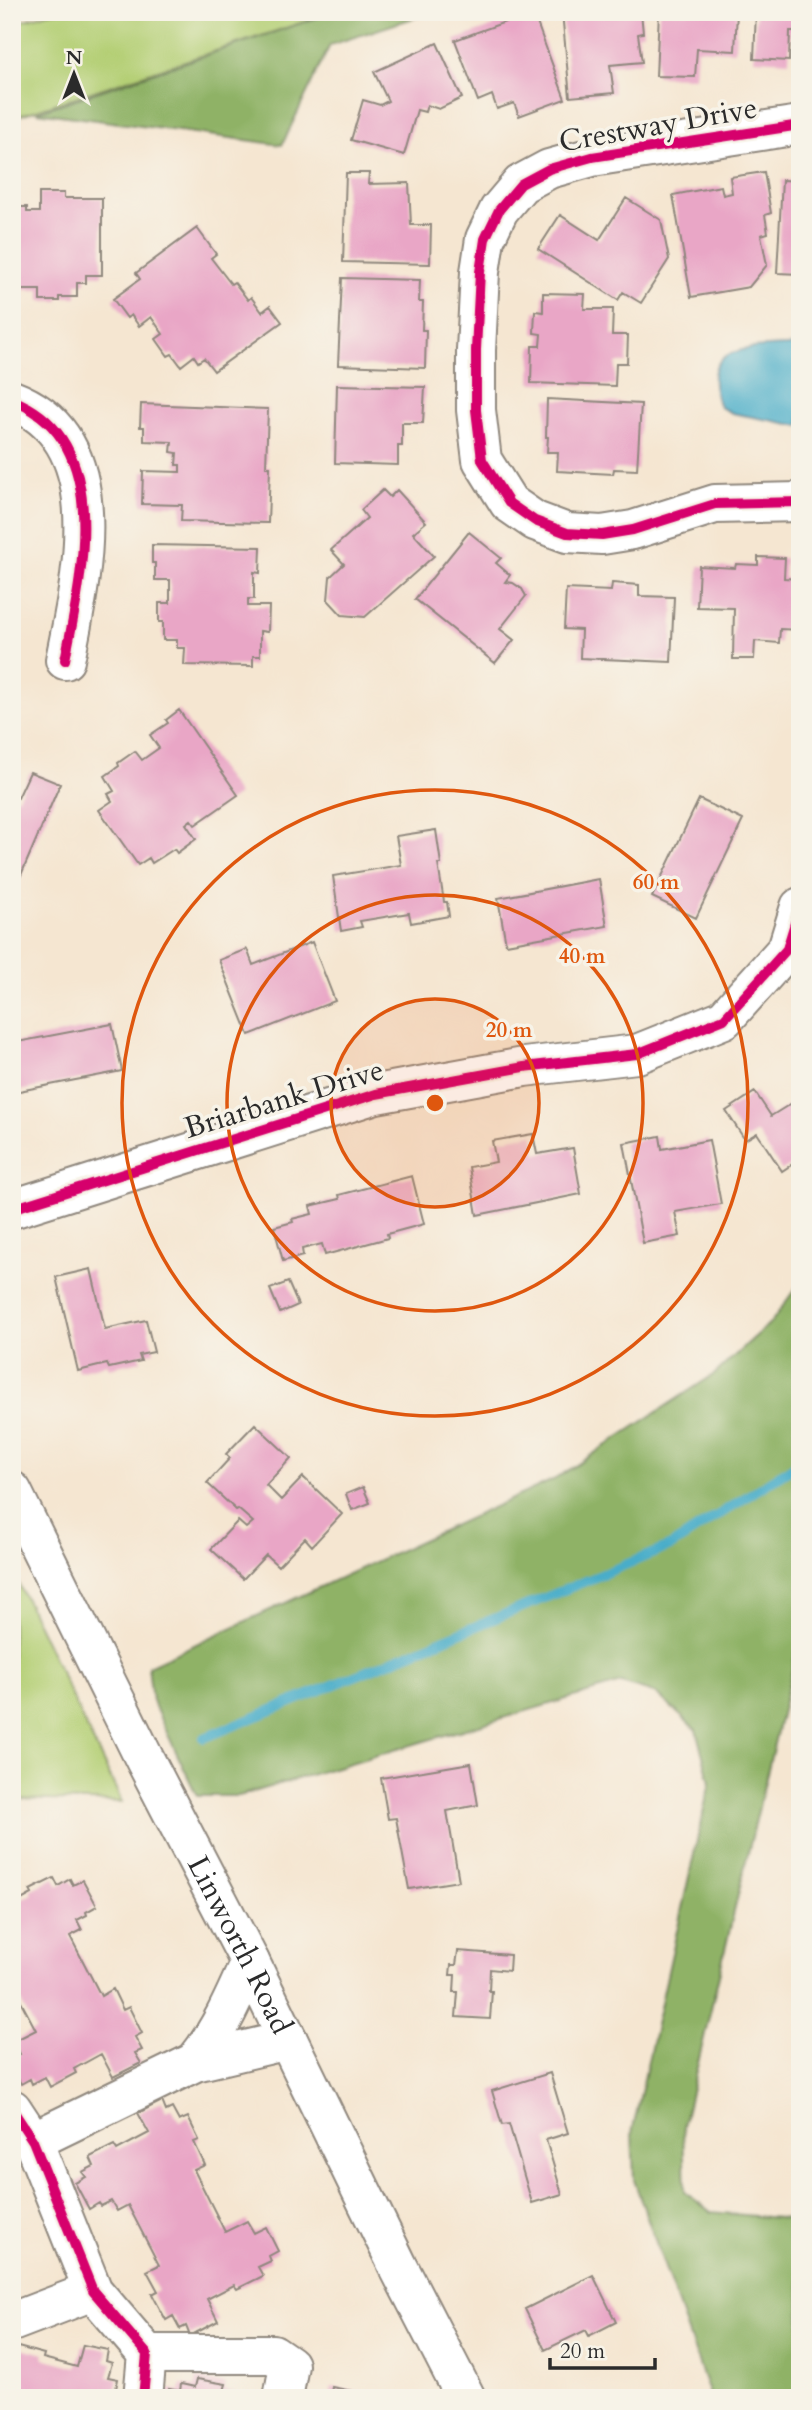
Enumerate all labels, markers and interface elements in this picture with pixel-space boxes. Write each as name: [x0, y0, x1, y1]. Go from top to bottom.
north arrow: [38, 38, 108, 108]
text: N: [66, 45, 83, 71]
street label: Crestway Drive: [556, 87, 760, 163]
text: 60 m: [633, 868, 680, 897]
text: 40 m: [559, 942, 606, 971]
text: 20 m: [486, 1016, 533, 1045]
street label: Briarbank Drive: [179, 1049, 389, 1149]
centre of rings: [423, 1091, 447, 1115]
street label: Linworth Road: [178, 1849, 302, 2041]
scale bar: [550, 2326, 654, 2370]
text: 20 m: [560, 2337, 605, 2366]

